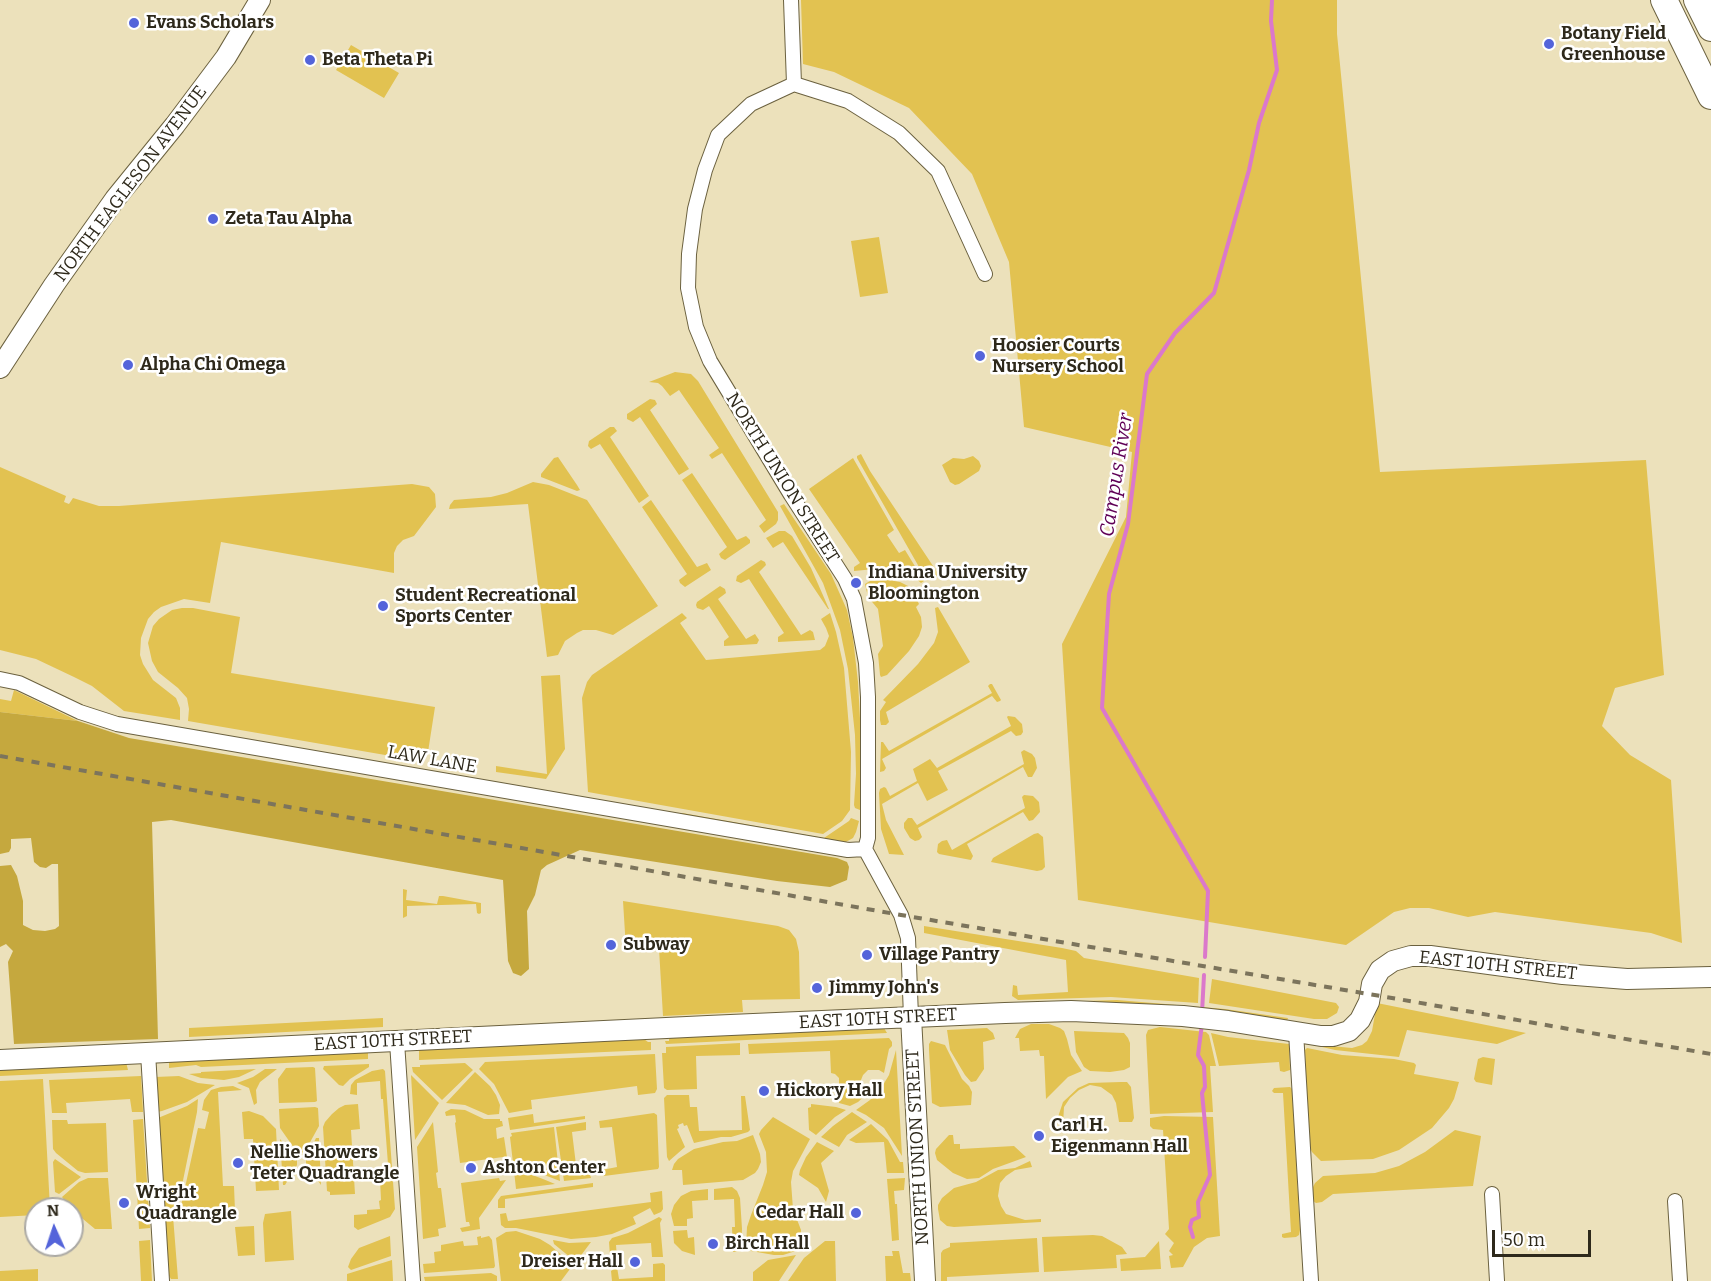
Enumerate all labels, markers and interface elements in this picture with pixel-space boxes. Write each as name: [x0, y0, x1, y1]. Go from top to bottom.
place label: Evans Scholars: [146, 12, 274, 34]
marker: Evans Scholars: [127, 16, 141, 30]
place label: Botany Field Greenhouse: [1561, 23, 1666, 66]
marker: Botany Field Greenhouse: [1542, 37, 1556, 51]
place label: Beta Theta Pi: [322, 49, 433, 71]
marker: Beta Theta Pi: [303, 53, 317, 67]
street label: NORTH EAGLESON AVENUE: [50, 82, 212, 286]
place label: Zeta Tau Alpha: [225, 208, 352, 230]
marker: Zeta Tau Alpha: [206, 212, 220, 226]
place label: Hoosier Courts Nursery School: [992, 335, 1124, 378]
marker: Hoosier Courts Nursery School: [973, 349, 987, 363]
place label: Alpha Chi Omega: [140, 354, 286, 376]
marker: Alpha Chi Omega: [121, 358, 135, 372]
street label: NORTH UNION STREET: [721, 389, 843, 567]
water label: Campus River: [1095, 412, 1139, 538]
place label: Indiana University Bloomington: [868, 562, 1027, 604]
marker: Indiana University Bloomington: [849, 576, 863, 590]
place label: Student Recreational Sports Center: [395, 585, 576, 628]
marker: Student Recreational Sports Center: [376, 599, 390, 613]
street label: LAW LANE: [386, 742, 478, 778]
place label: Subway: [623, 934, 690, 956]
marker: Subway: [604, 938, 618, 952]
place label: Village Pantry: [879, 944, 999, 966]
street label: EAST 10TH STREET: [1418, 947, 1578, 985]
marker: Village Pantry: [860, 948, 874, 962]
place label: Jimmy John's: [829, 977, 939, 999]
marker: Jimmy John's: [810, 981, 824, 995]
street label: EAST 10TH STREET: [798, 1004, 958, 1034]
street label: EAST 10TH STREET: [313, 1026, 473, 1056]
street label: NORTH UNION STREET: [902, 1048, 934, 1246]
place label: Hickory Hall: [776, 1080, 883, 1102]
marker: Hickory Hall: [757, 1084, 771, 1098]
place label: Carl H. Eigenmann Hall: [1051, 1115, 1188, 1158]
marker: Carl H. Eigenmann Hall: [1032, 1129, 1046, 1143]
place label: Nellie Showers Teter Quadrangle: [250, 1142, 399, 1184]
marker: Nellie Showers Teter Quadrangle: [231, 1156, 245, 1170]
place label: Ashton Center: [483, 1157, 606, 1179]
marker: Ashton Center: [464, 1161, 478, 1175]
place label: Wright Quadrangle: [136, 1182, 237, 1224]
marker: Wright Quadrangle: [117, 1196, 131, 1210]
north arrow: [24, 1197, 84, 1257]
text: N: [46, 1201, 60, 1220]
place label: Cedar Hall: [755, 1202, 844, 1224]
marker: Cedar Hall: [849, 1206, 863, 1220]
scale bar: [1495, 1218, 1594, 1256]
text: 50 m: [1503, 1229, 1545, 1251]
place label: Birch Hall: [725, 1233, 809, 1255]
marker: Birch Hall: [706, 1237, 720, 1251]
place label: Dreiser Hall: [521, 1251, 623, 1273]
marker: Dreiser Hall: [628, 1255, 642, 1269]

